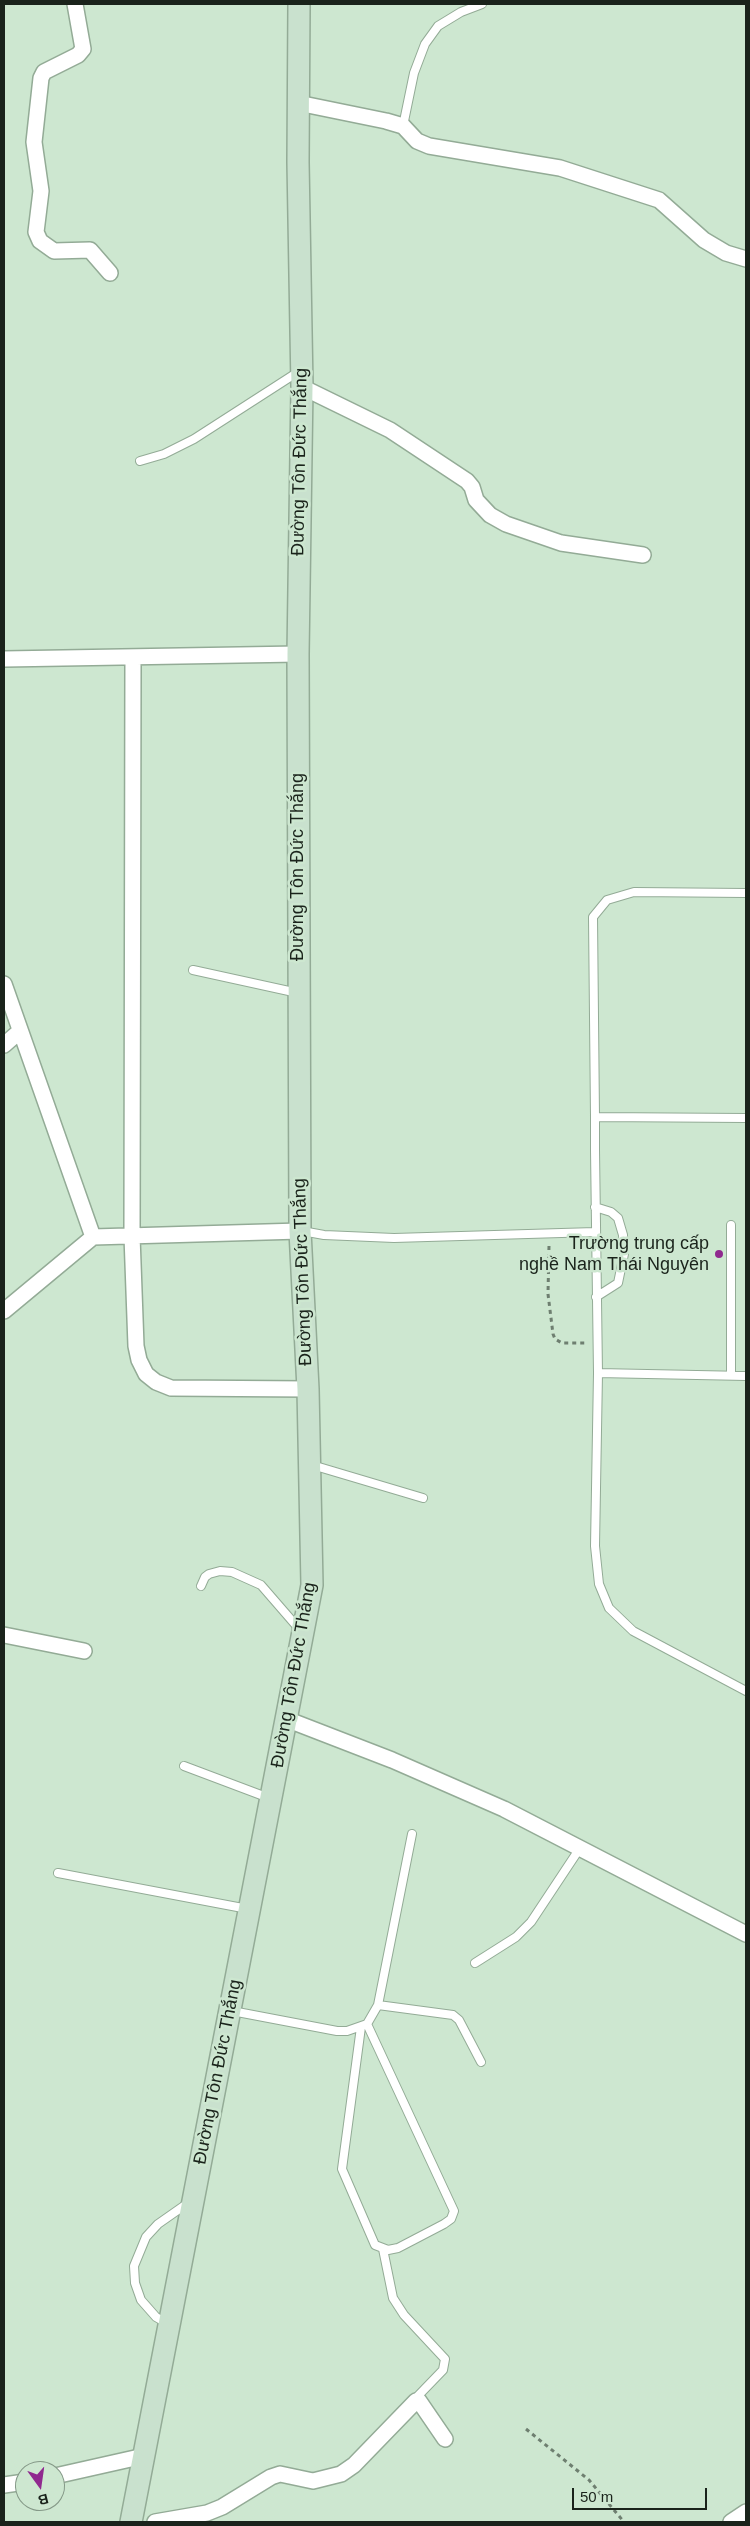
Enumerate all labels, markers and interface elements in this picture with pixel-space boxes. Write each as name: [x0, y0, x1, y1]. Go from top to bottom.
street label: Đường Tôn Đức Thắng: [288, 368, 312, 556]
street label: Đường Tôn Đức Thắng: [287, 773, 309, 961]
street label: Đường Tôn Đức Thắng: [289, 1178, 317, 1366]
place label: Trường trung cấp nghề Nam Thái Nguyên: [519, 1233, 709, 1276]
marker: Trường trung cấp nghề Nam Thái Nguyên: [713, 1248, 725, 1260]
street label: Đường Tôn Đức Thắng: [267, 1581, 321, 1769]
street label: Đường Tôn Đức Thắng: [189, 1978, 247, 2166]
north arrow: [15, 2461, 65, 2511]
scale bar: [575, 2478, 710, 2510]
text: 50 m: [580, 2488, 613, 2505]
text: B: [37, 2491, 50, 2509]

